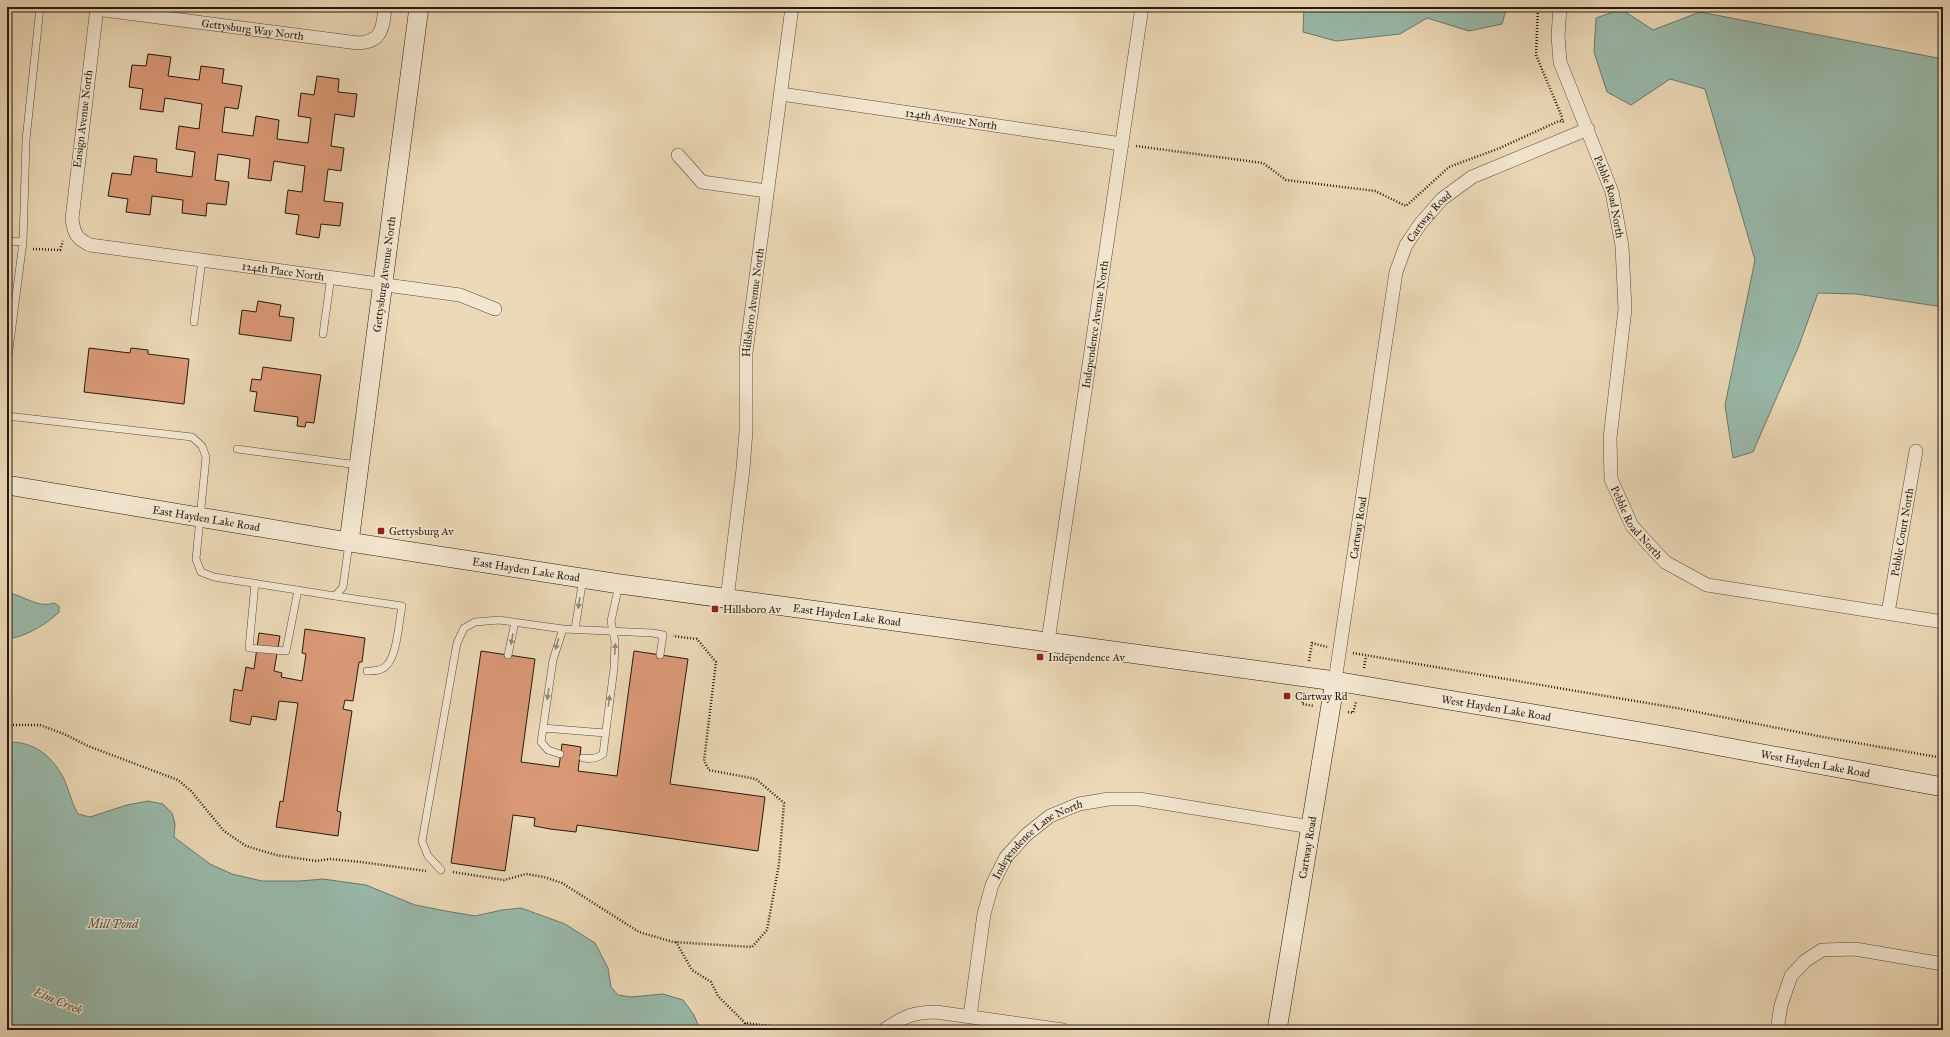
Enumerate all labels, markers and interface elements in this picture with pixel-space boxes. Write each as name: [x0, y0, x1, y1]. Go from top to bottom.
street label: Gettysburg Way North: [201, 16, 305, 42]
street label: Ensign Avenue North: [71, 69, 95, 169]
street label: 124th Avenue North: [904, 106, 998, 132]
street label: Pebble Road North: [1591, 153, 1627, 239]
street label: Cartway Road: [1404, 188, 1454, 244]
street label: Gettysburg Avenue North: [370, 216, 398, 333]
street label: Hillsboro Avenue North: [740, 247, 766, 357]
street label: 124th Place North: [241, 259, 325, 283]
street label: Independence Avenue North: [1079, 260, 1111, 389]
street label: Pebble Road North: [1608, 484, 1665, 562]
street label: Pebble Court North: [1888, 487, 1916, 577]
street label: Cartway Road: [1347, 495, 1369, 560]
street label: East Hayden Lake Road: [152, 503, 261, 534]
place label: Gettysburg Av: [389, 525, 454, 538]
marker: Gettysburg Av: [376, 526, 386, 536]
street label: East Hayden Lake Road: [471, 555, 581, 584]
one-way arrow: [576, 597, 582, 609]
street label: East Hayden Lake Road: [792, 601, 902, 629]
place label: Hillsboro Av: [723, 603, 781, 616]
marker: Hillsboro Av: [710, 604, 720, 614]
one-way arrow: [508, 633, 514, 645]
one-way arrow: [554, 638, 560, 650]
one-way arrow: [611, 643, 618, 655]
place label: Independence Av: [1048, 651, 1125, 664]
marker: Independence Av: [1035, 652, 1045, 662]
one-way arrow: [545, 688, 551, 700]
place label: Cartway Rd: [1295, 690, 1348, 703]
marker: Cartway Rd: [1282, 691, 1292, 701]
street label: West Hayden Lake Road: [1441, 692, 1552, 723]
one-way arrow: [606, 695, 613, 707]
street label: West Hayden Lake Road: [1760, 747, 1872, 780]
street label: Independence Lane North: [989, 797, 1084, 881]
street label: Cartway Road: [1296, 815, 1319, 880]
water label: Mill Pond: [87, 917, 139, 931]
water label: Elm Creek: [31, 985, 85, 1017]

